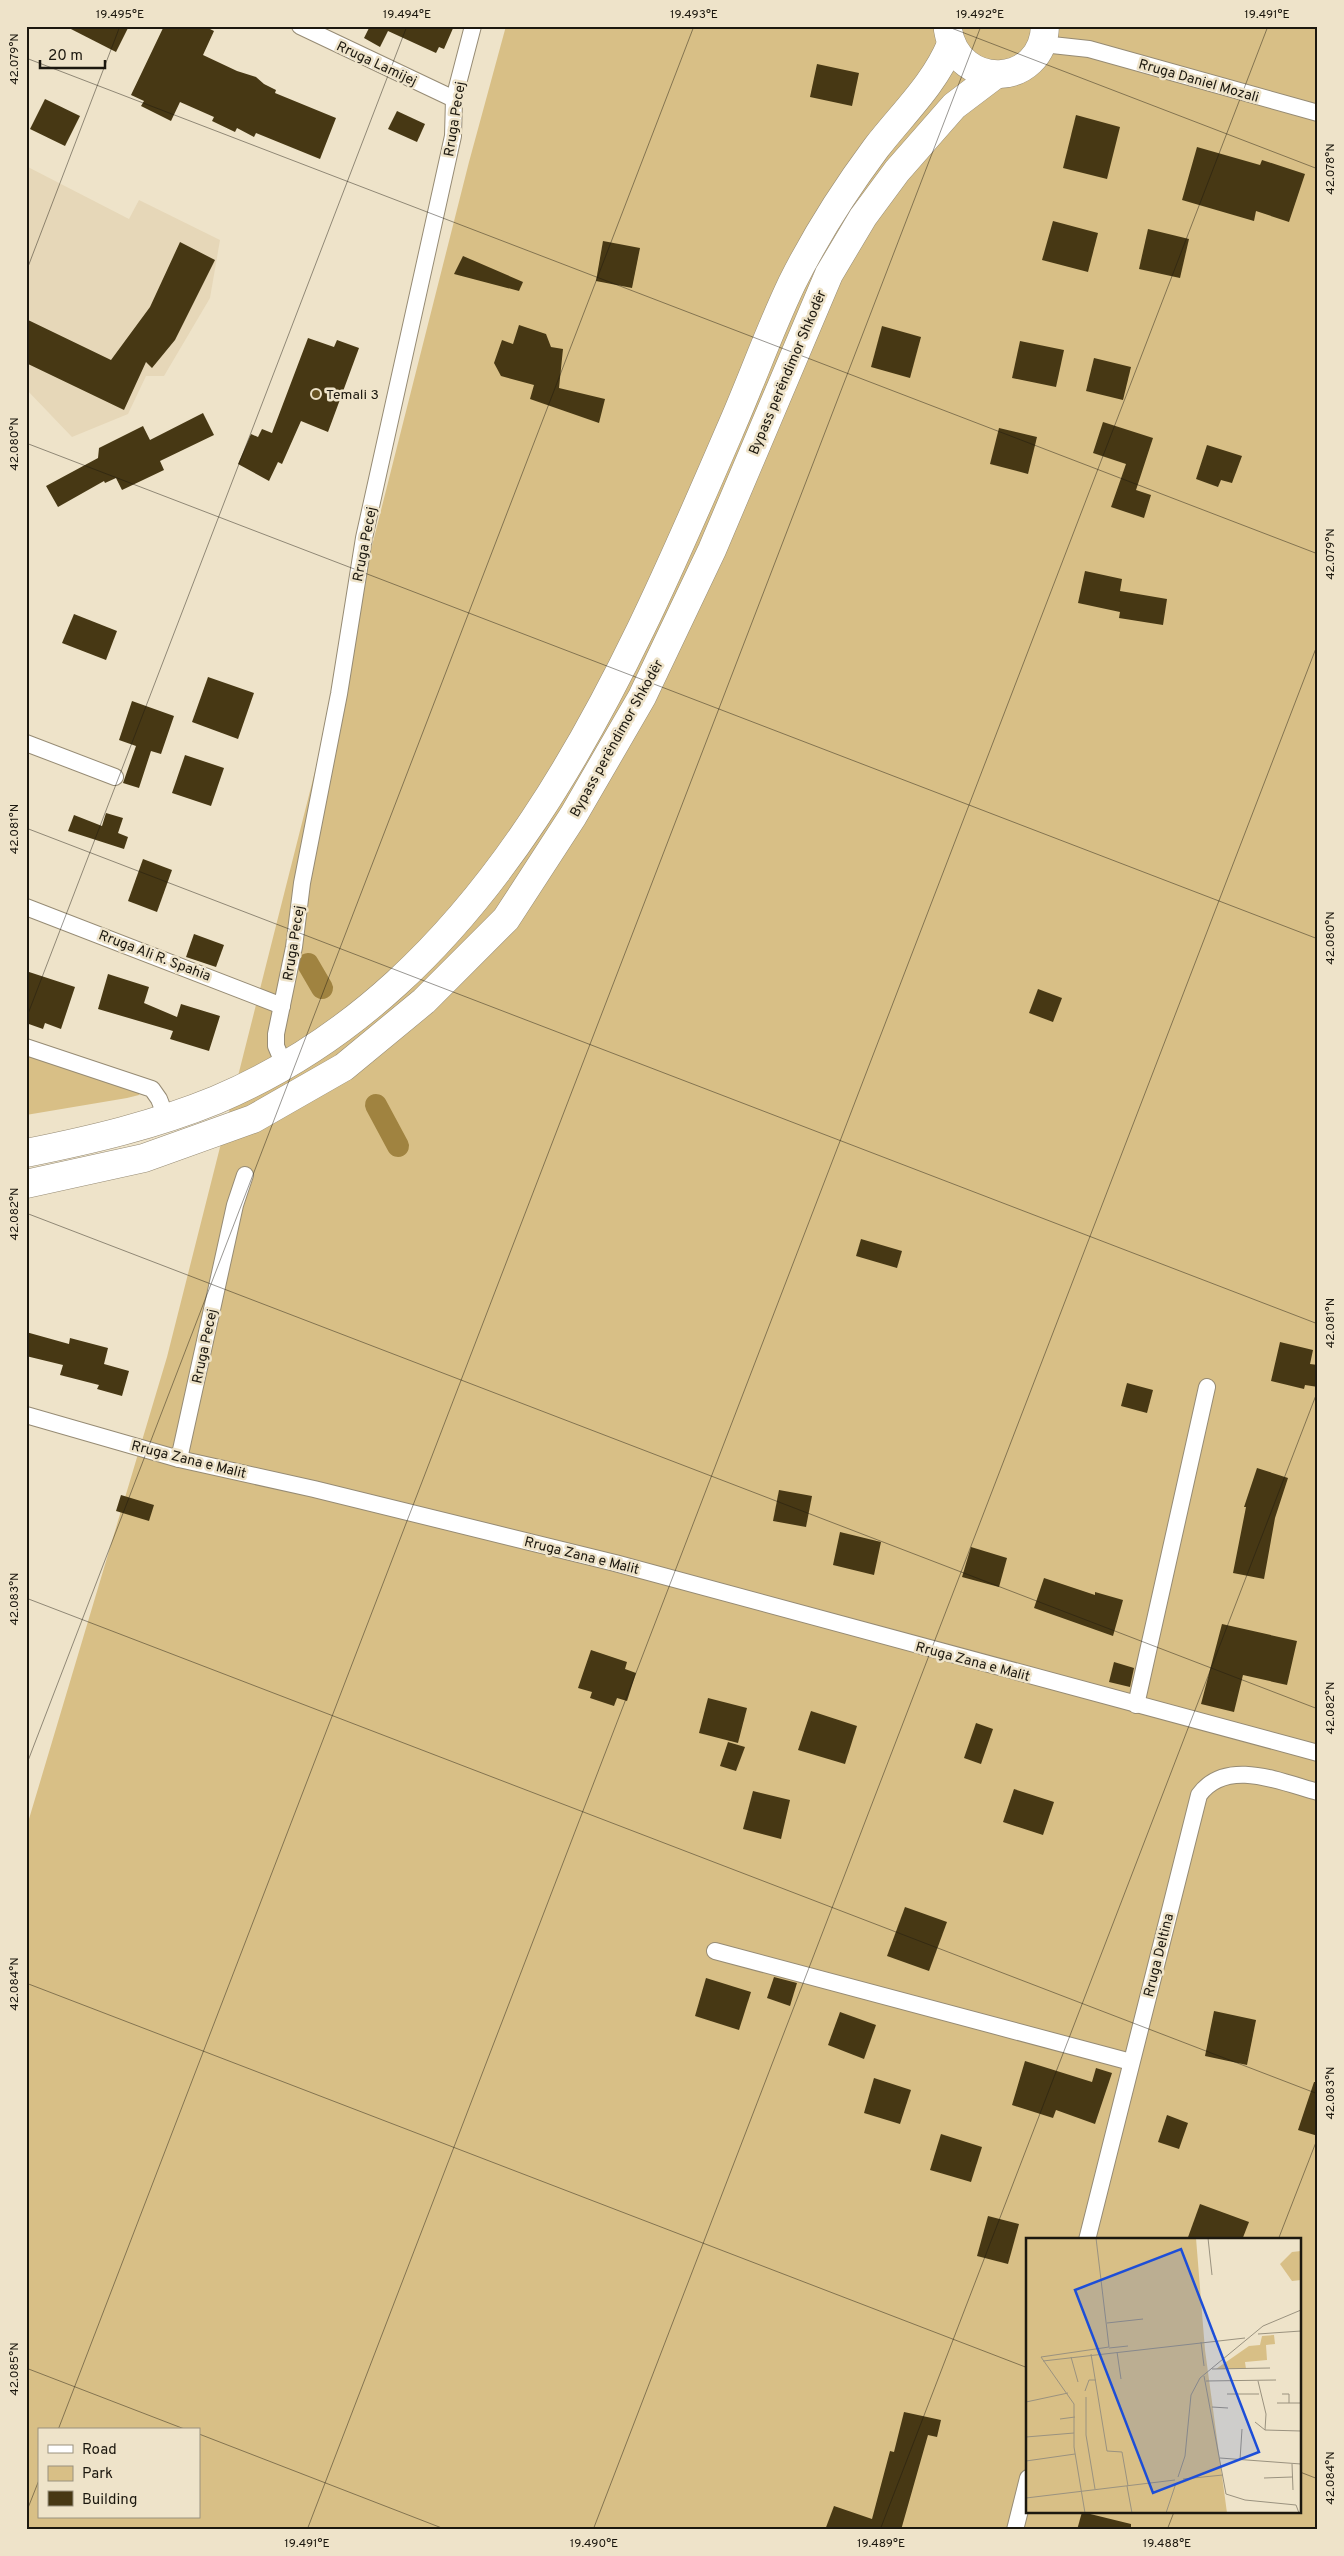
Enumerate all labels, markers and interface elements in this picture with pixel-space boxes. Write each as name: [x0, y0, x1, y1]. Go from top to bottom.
text: 19.495°E: [96, 7, 144, 23]
text: 19.494°E: [383, 7, 431, 23]
text: 19.493°E: [670, 7, 718, 23]
text: 19.492°E: [956, 7, 1004, 23]
text: 19.491°E: [1244, 7, 1290, 23]
text: 42.079°N: [7, 33, 23, 85]
scale bar: [40, 38, 105, 70]
street label: Rruga Lamijej: [333, 38, 419, 90]
text: 20 m: [48, 47, 83, 66]
street label: Rruga Daniel Mozali: [1136, 56, 1261, 107]
street label: Rruga Pecej: [441, 80, 470, 158]
text: 42.078°N: [1323, 143, 1339, 195]
street label: Bypass perëndimor Shkodër: [746, 287, 831, 457]
place label: Temali 3: [326, 387, 379, 404]
marker: Temali 3: [310, 388, 322, 400]
text: 42.080°N: [7, 417, 23, 471]
street label: Rruga Pecej: [350, 505, 381, 583]
text: 42.079°N: [1323, 528, 1339, 580]
street label: Bypass perëndimor Shkodër: [567, 657, 668, 820]
text: 42.081°N: [7, 804, 23, 854]
street label: Rruga Pecej: [280, 904, 309, 982]
text: 42.080°N: [1323, 911, 1339, 965]
street label: Rruga Ali R. Spahia: [96, 927, 213, 986]
text: 42.082°N: [7, 1187, 23, 1241]
text: 42.081°N: [1323, 1298, 1339, 1348]
street label: Rruga Pecej: [189, 1307, 222, 1385]
street label: Rruga Zana e Malit: [129, 1438, 248, 1483]
street label: Rruga Zana e Malit: [522, 1534, 641, 1579]
text: 42.083°N: [7, 1572, 23, 1626]
street label: Rruga Zana e Malit: [913, 1639, 1032, 1686]
text: 42.082°N: [1323, 1681, 1339, 1735]
street label: Rruga Deltina: [1141, 1912, 1178, 1999]
text: 42.084°N: [7, 1957, 23, 2011]
text: 42.083°N: [1323, 2066, 1339, 2120]
inset map: [1026, 2238, 1302, 2514]
text: 42.085°N: [7, 2342, 23, 2396]
legend: [38, 2428, 200, 2518]
text: Road: [82, 2441, 117, 2460]
text: 42.084°N: [1323, 2451, 1339, 2505]
text: Park: [82, 2465, 113, 2484]
text: Building: [82, 2491, 137, 2510]
text: 19.491°E: [284, 2536, 330, 2552]
text: 19.490°E: [570, 2536, 618, 2552]
text: 19.489°E: [857, 2536, 905, 2552]
text: 19.488°E: [1143, 2536, 1191, 2552]

